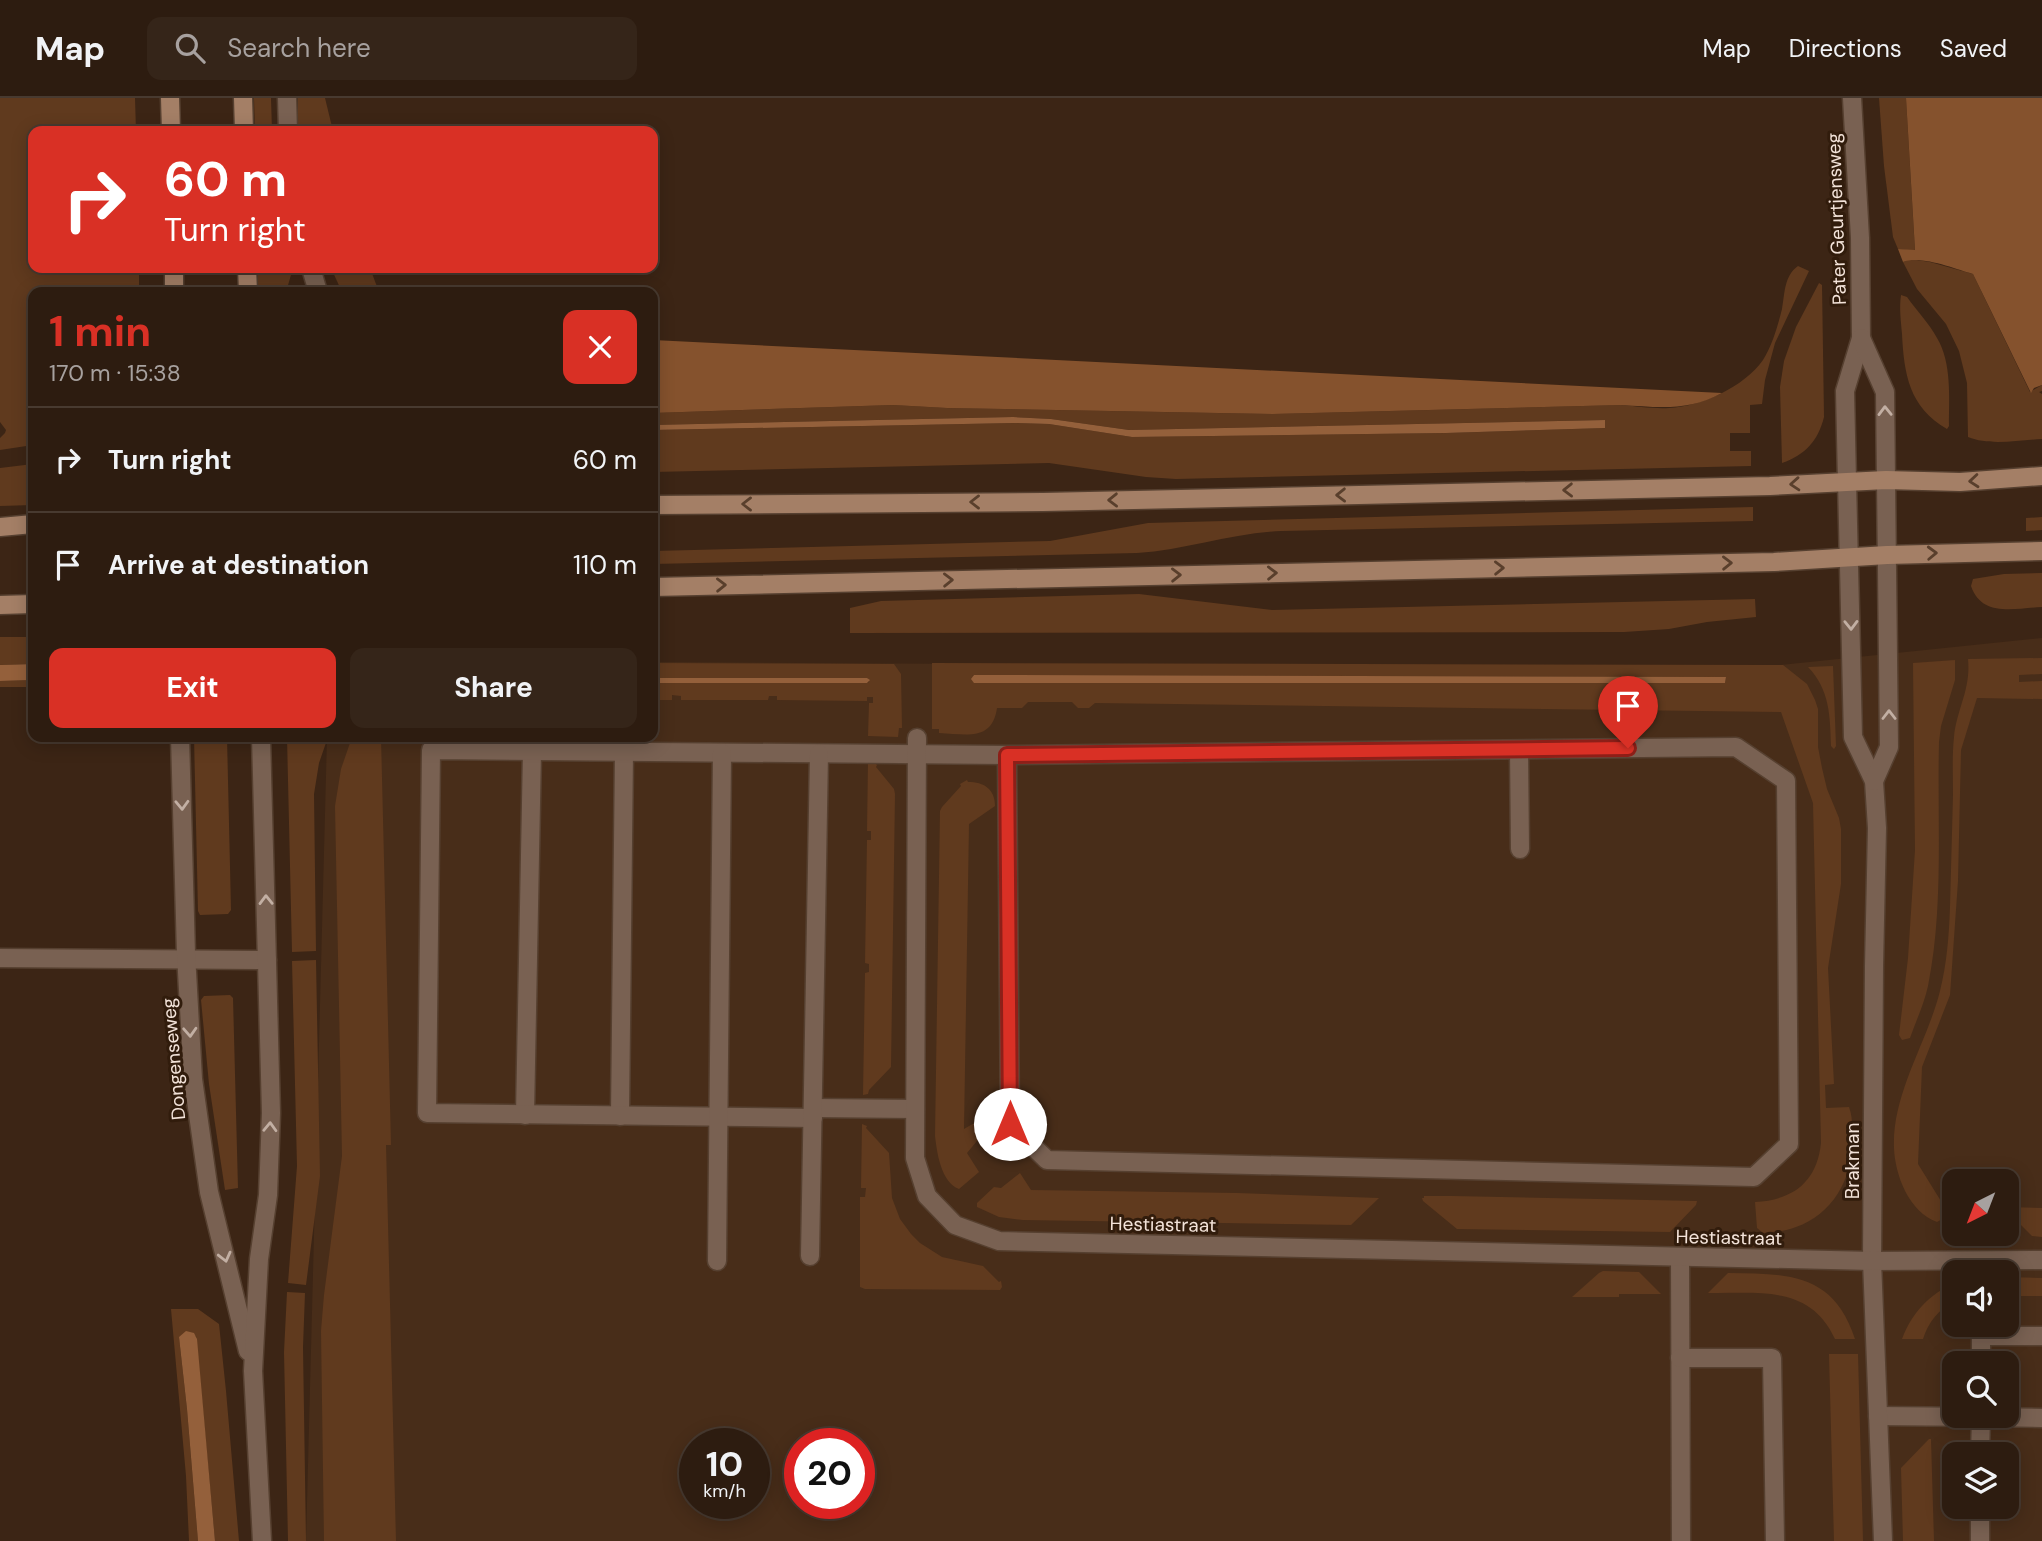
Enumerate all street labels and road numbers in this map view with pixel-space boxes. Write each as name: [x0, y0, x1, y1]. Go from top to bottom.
street label: Pater Geurtjensweg: [1821, 132, 1852, 305]
street label: Dongenseweg: [156, 996, 191, 1121]
street label: Brakman: [1840, 1123, 1865, 1199]
street label: Hestiastraat: [1109, 1211, 1217, 1238]
street label: Hestiastraat: [1675, 1224, 1783, 1251]

